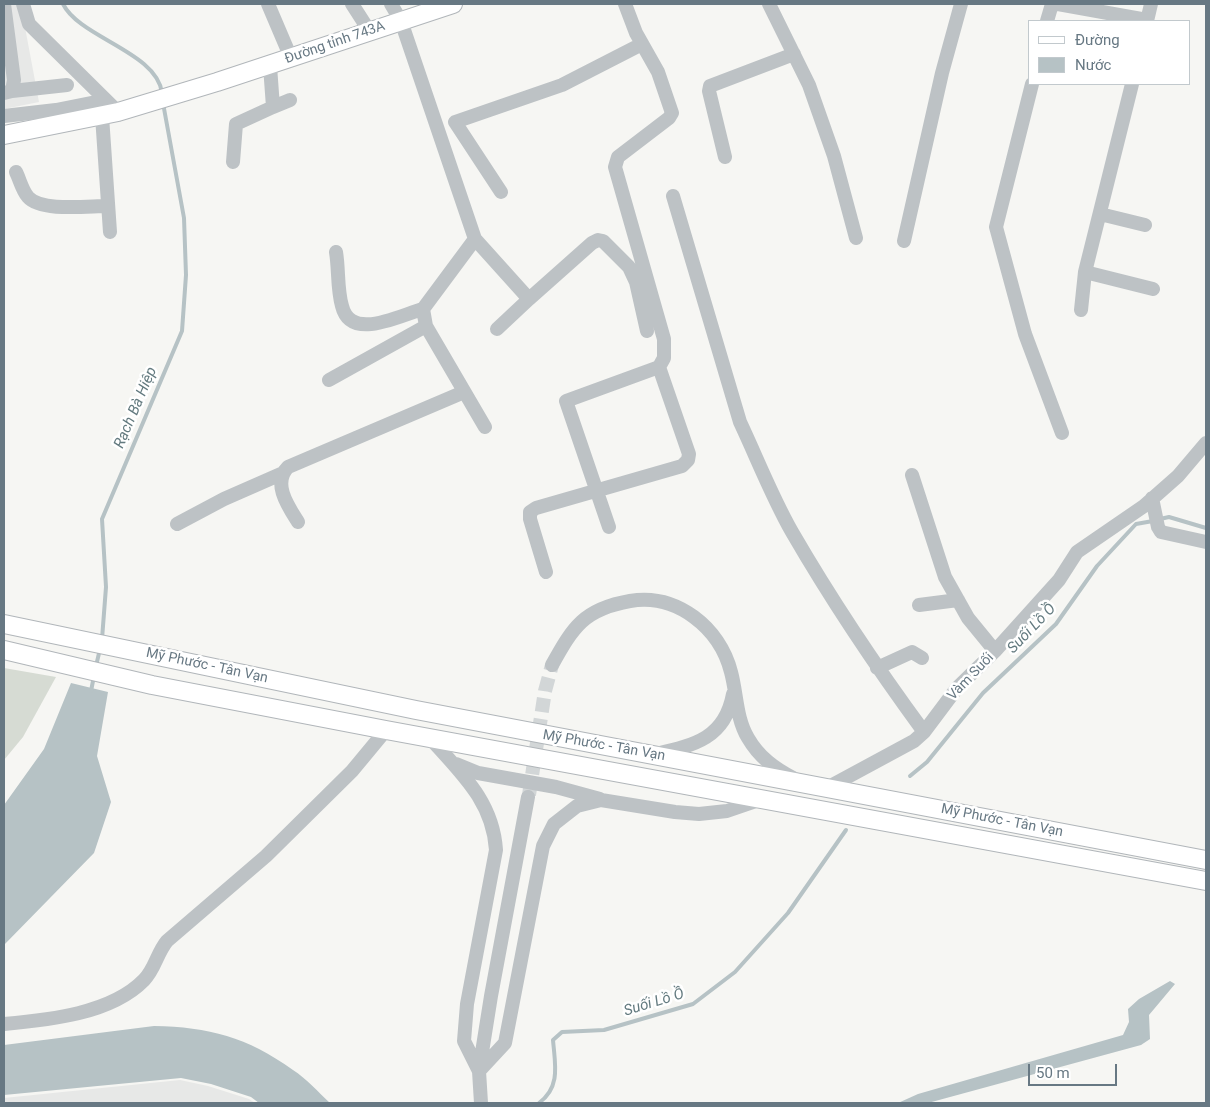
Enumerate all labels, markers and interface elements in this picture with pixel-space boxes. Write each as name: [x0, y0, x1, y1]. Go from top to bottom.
street label: Đường tỉnh 743A: [283, 18, 387, 68]
legend: [1028, 20, 1190, 85]
text: Đường: [1075, 31, 1120, 49]
text: Nước: [1075, 56, 1111, 74]
water label: Rạch Bà Hiệp: [111, 365, 161, 451]
water label: Suối Lồ Ồ: [1004, 600, 1060, 658]
street label: Mỹ Phước - Tân Vạn: [145, 645, 269, 687]
street label: Vàm Suối: [944, 650, 998, 704]
street label: Mỹ Phước - Tân Vạn: [541, 727, 667, 765]
street label: Mỹ Phước - Tân Vạn: [940, 801, 1064, 841]
water label: Suối Lồ Ồ: [622, 985, 686, 1021]
scale bar: [1030, 1054, 1119, 1086]
text: 50 m: [1036, 1064, 1070, 1082]

